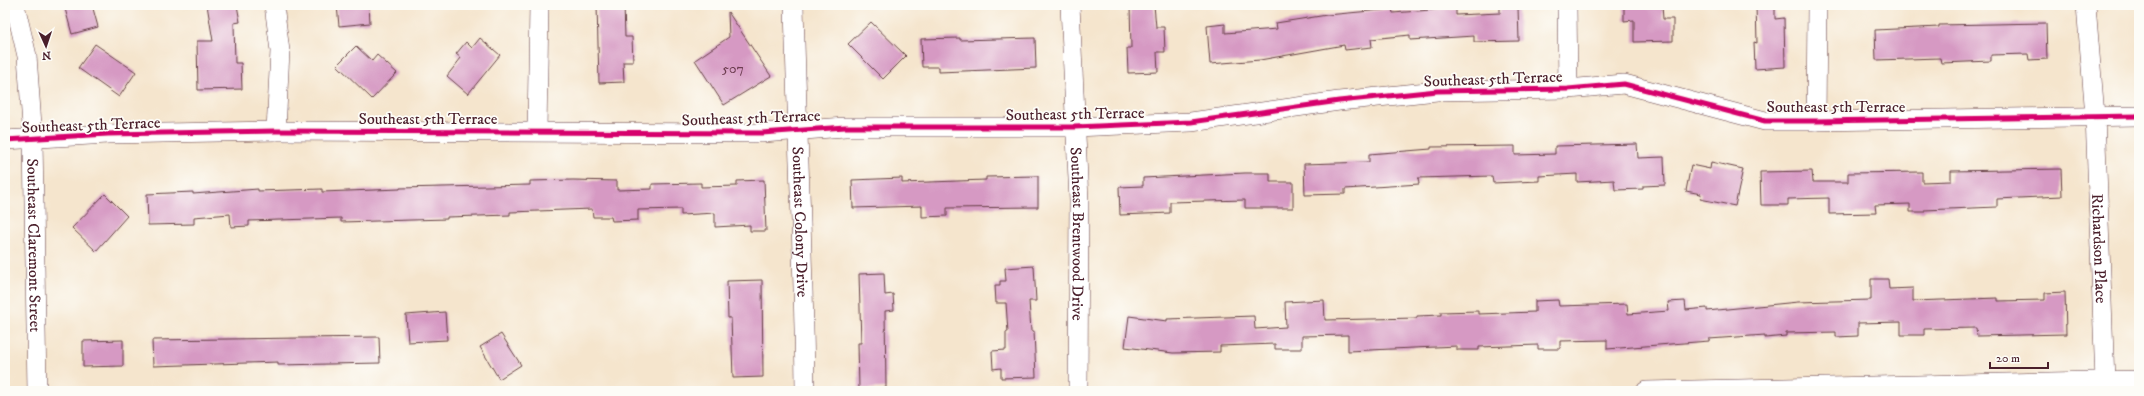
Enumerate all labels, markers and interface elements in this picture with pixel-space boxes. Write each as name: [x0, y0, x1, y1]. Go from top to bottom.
north arrow: [26, 26, 66, 66]
text: N: [42, 48, 51, 62]
house number: 507: [722, 60, 744, 78]
street label: Southeast 5th Terrace: [1423, 67, 1563, 91]
street label: Southeast 5th Terrace: [1767, 97, 1906, 117]
street label: Southeast 5th Terrace: [1005, 103, 1145, 125]
street label: Southeast 5th Terrace: [681, 106, 821, 130]
street label: Southeast 5th Terrace: [359, 109, 498, 129]
street label: Southeast 5th Terrace: [21, 113, 161, 137]
street label: Southeast Colony Drive: [787, 146, 812, 298]
street label: Southeast Brentwood Drive: [1066, 147, 1088, 321]
street label: Southeast Claremont Street: [22, 158, 45, 333]
street label: Richardson Place: [2087, 193, 2111, 304]
scale bar: [1990, 344, 2048, 370]
text: 20 m: [1996, 351, 2020, 366]

